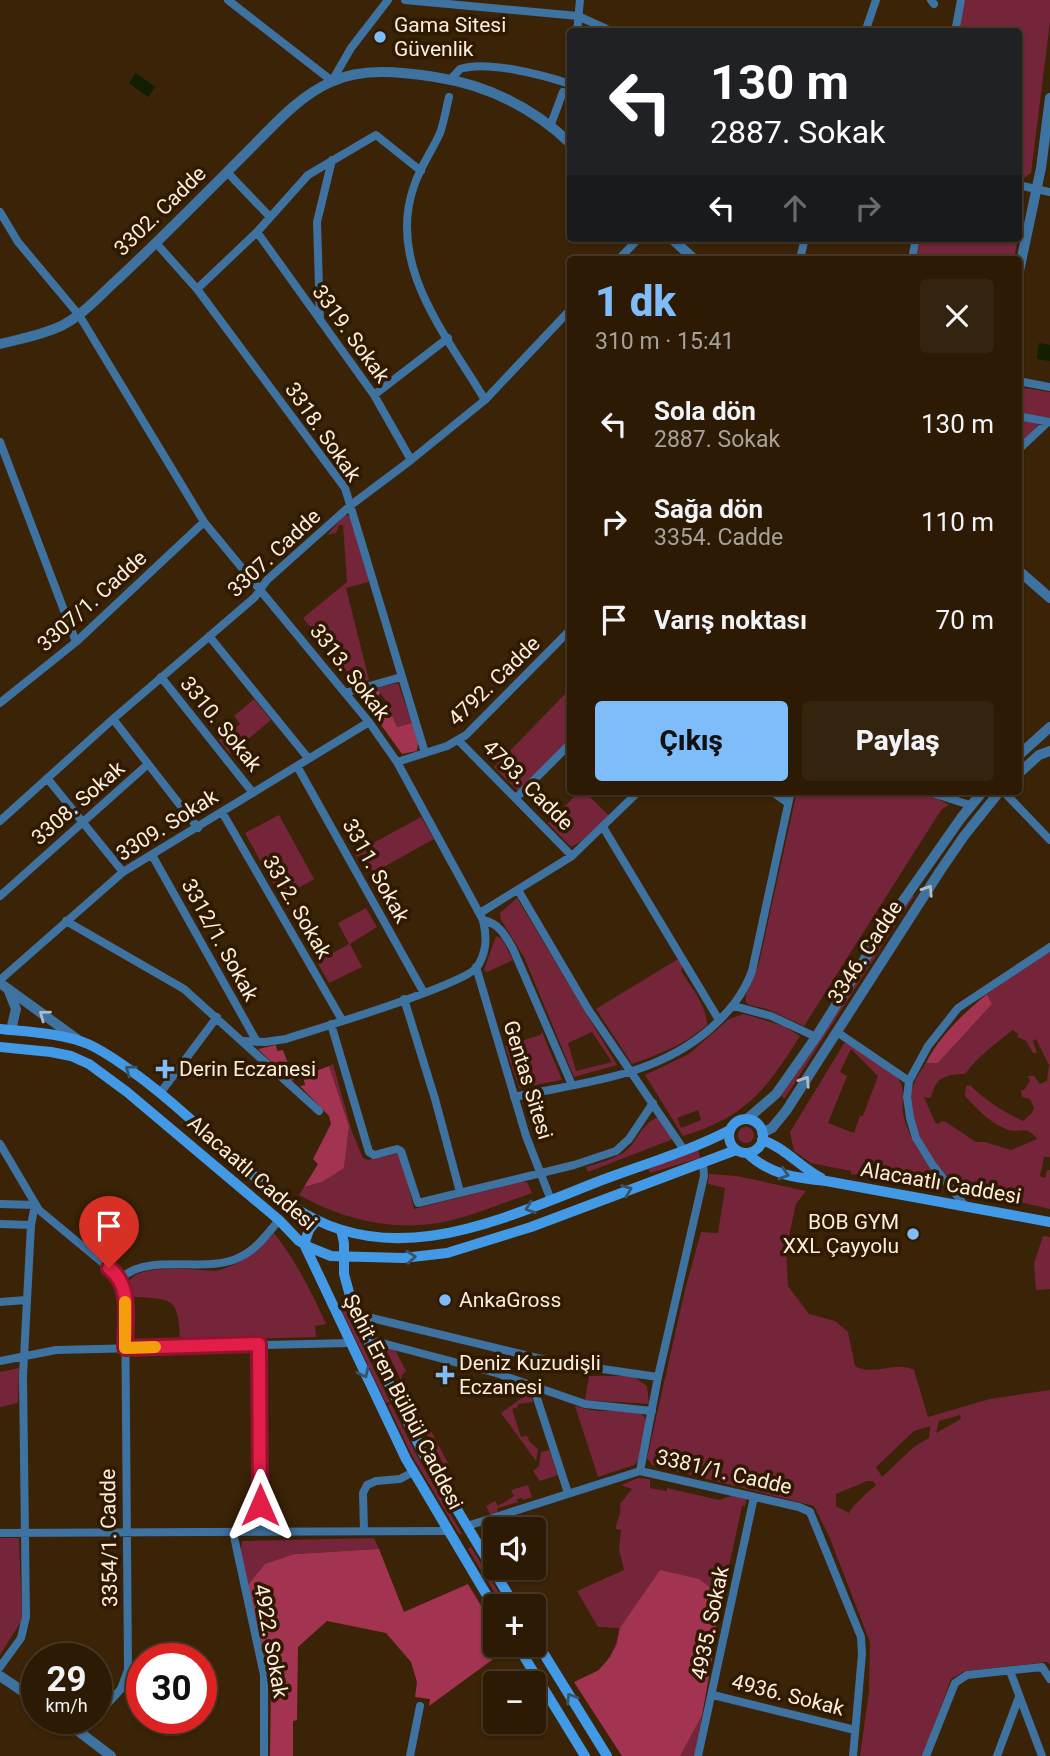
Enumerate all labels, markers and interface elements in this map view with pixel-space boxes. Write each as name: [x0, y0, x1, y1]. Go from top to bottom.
place label: Gama Sitesi Güvenlik: [394, 13, 506, 61]
marker: Gama Sitesi Güvenlik: [372, 29, 388, 45]
text: 130 m: [710, 54, 849, 111]
icon: left: [595, 56, 686, 147]
text: 2887. Sokak: [710, 113, 885, 151]
street label: 3302. Cadde: [109, 161, 211, 261]
icon: left: [703, 189, 741, 227]
icon: ahead: [776, 189, 814, 227]
icon: right: [849, 189, 887, 227]
text: 1 dk: [595, 277, 676, 326]
button: close: [920, 279, 994, 353]
street label: 3319. Sokak: [307, 280, 395, 388]
text: 310 m · 15:41: [595, 328, 734, 355]
street label: 3318. Sokak: [280, 378, 366, 486]
text: Sola dön: [654, 396, 756, 426]
icon: left: [595, 405, 633, 443]
text: 130 m: [921, 409, 994, 439]
text: 2887. Sokak: [654, 426, 780, 453]
text: Sağa dön: [654, 494, 763, 524]
icon: right: [595, 503, 633, 541]
street label: 3307. Cadde: [223, 504, 325, 602]
text: 110 m: [921, 507, 994, 537]
text: 3354. Cadde: [654, 524, 783, 551]
street label: 3307/1. Cadde: [33, 546, 151, 656]
icon: arrive: [595, 601, 633, 639]
text: Varış noktası: [654, 605, 807, 635]
text: 70 m: [936, 605, 994, 635]
street label: 3313. Sokak: [305, 619, 395, 725]
street label: 4792. Cadde: [443, 631, 545, 731]
street label: 3310. Sokak: [175, 672, 267, 777]
button: Çıkış: [595, 701, 788, 781]
button: Paylaş: [802, 701, 994, 781]
street label: 4793. Cadde: [478, 735, 578, 835]
street label: 3308. Sokak: [27, 756, 130, 850]
street label: 3309. Sokak: [112, 784, 222, 866]
street label: 3311. Sokak: [338, 815, 415, 927]
street label: 3312. Sokak: [258, 851, 336, 963]
street label: 3312/1. Sokak: [177, 875, 264, 1005]
one-way arrow: [920, 884, 933, 897]
street label: 3346. Cadde: [823, 896, 907, 1008]
one-way arrow: [39, 1011, 52, 1023]
street label: Gentas Sitesi: [499, 1018, 557, 1142]
place label: Derin Eczanesi: [179, 1057, 316, 1081]
marker: Derin Eczanesi: [157, 1061, 173, 1077]
one-way arrow: [125, 1066, 138, 1078]
one-way arrow: [797, 1076, 810, 1089]
street label: Alacaatlı Caddesi: [183, 1111, 321, 1235]
street label: Alacaatlı Caddesi: [859, 1157, 1023, 1209]
one-way arrow: [777, 1166, 789, 1181]
one-way arrow: [621, 1185, 633, 1199]
pin: [79, 1196, 139, 1268]
one-way arrow: [524, 1200, 536, 1214]
icon: arrive: [90, 1207, 128, 1245]
place label: BOB GYM XXL Çayyolu: [783, 1210, 899, 1258]
marker: BOB GYM XXL Çayyolu: [905, 1226, 921, 1242]
one-way arrow: [406, 1250, 417, 1265]
place label: AnkaGross: [459, 1288, 561, 1312]
street label: Şehit Eren Bülbül Caddesi: [338, 1290, 468, 1514]
marker: AnkaGross: [437, 1292, 453, 1308]
place label: Deniz Kuzudişli Eczanesi: [459, 1351, 601, 1399]
one-way arrow: [356, 1366, 370, 1378]
marker: Deniz Kuzudişli Eczanesi: [437, 1367, 453, 1383]
street label: 3381/1. Cadde: [654, 1445, 794, 1499]
position arrow: [223, 1468, 297, 1542]
street label: 3354/1. Cadde: [96, 1469, 122, 1607]
map controls: [483, 1517, 546, 1734]
button: sound: [483, 1517, 546, 1580]
street label: 4935. Sokak: [686, 1564, 734, 1682]
street label: 4922. Sokak: [249, 1582, 293, 1700]
button: +: [483, 1594, 546, 1657]
speed limit sign: 30: [126, 1643, 217, 1734]
text: 29: [46, 1659, 87, 1700]
street label: 4936. Sokak: [729, 1669, 847, 1721]
button: −: [483, 1671, 546, 1734]
one-way arrow: [566, 1693, 579, 1706]
text: km/h: [45, 1695, 88, 1716]

